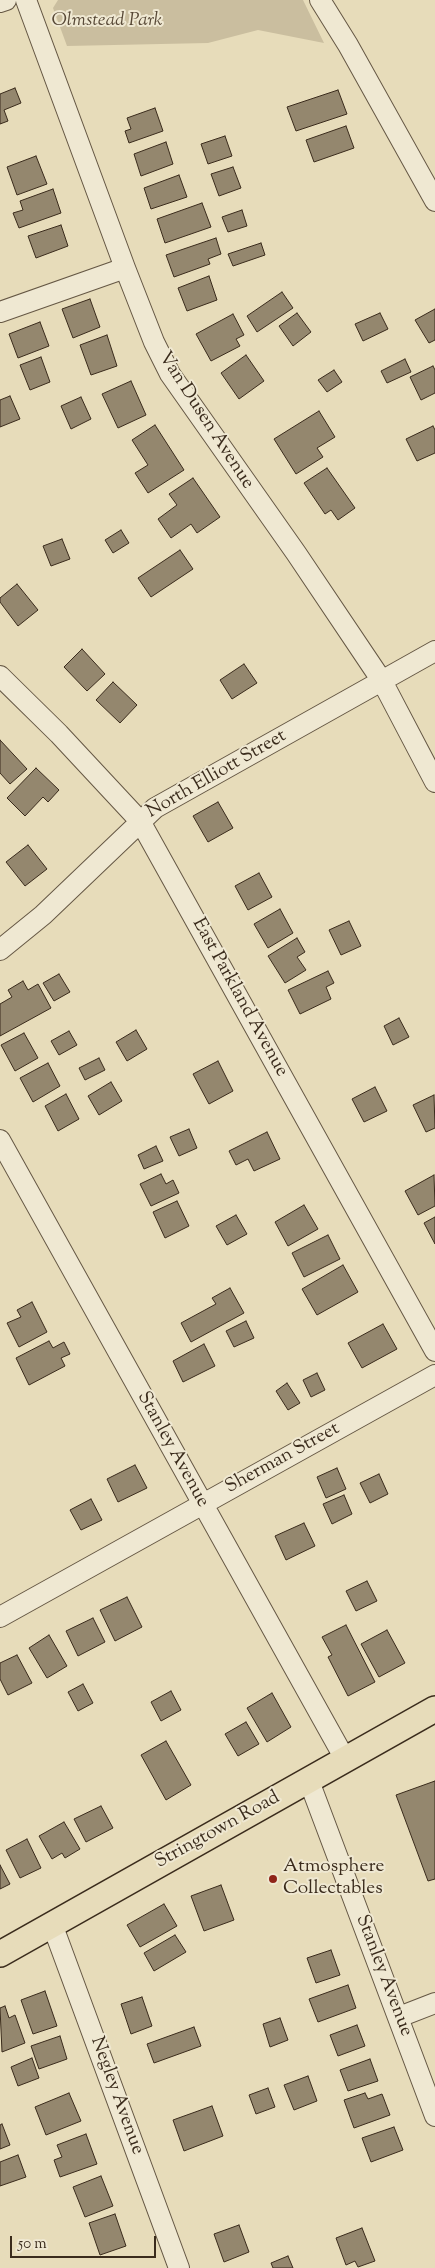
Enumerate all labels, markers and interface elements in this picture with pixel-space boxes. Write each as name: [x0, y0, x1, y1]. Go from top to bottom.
park label: Olmstead Park: [52, 11, 162, 33]
street label: Van Dusen Avenue: [152, 348, 258, 494]
street label: North Elliott Street: [143, 726, 291, 824]
street label: East Parkland Avenue: [186, 915, 292, 1081]
street label: Stanley Avenue: [131, 1388, 213, 1512]
street label: Sherman Street: [222, 1418, 344, 1500]
street label: Stringtown Road: [152, 1787, 284, 1875]
place label: Atmosphere Collectables: [283, 1857, 384, 1901]
marker: Atmosphere Collectables: [267, 1873, 279, 1885]
street label: Stanley Avenue: [349, 1912, 417, 2040]
street label: Negley Avenue: [84, 2034, 148, 2158]
scale bar: [12, 2226, 159, 2258]
text: 50 m: [18, 2234, 47, 2255]

